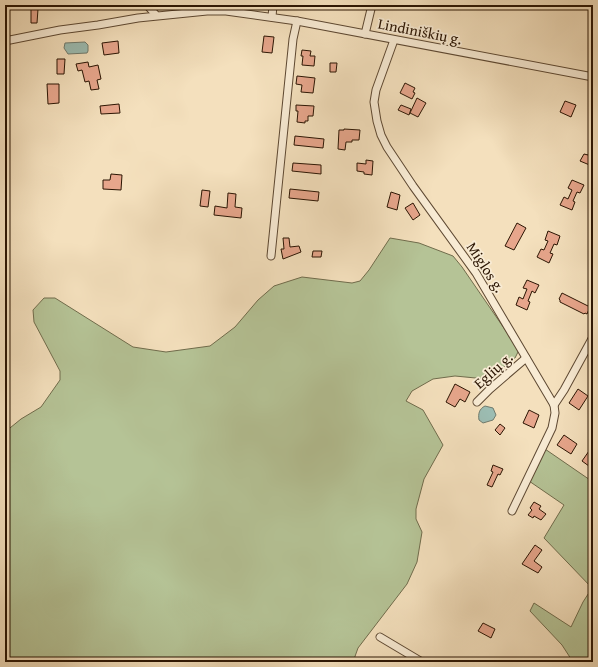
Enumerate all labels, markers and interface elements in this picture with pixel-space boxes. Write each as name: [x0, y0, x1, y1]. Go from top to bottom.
street label: Lindiniškių g.: [376, 13, 464, 49]
street label: Miglos g.: [462, 238, 510, 296]
street label: Eglių g.: [469, 347, 517, 393]

